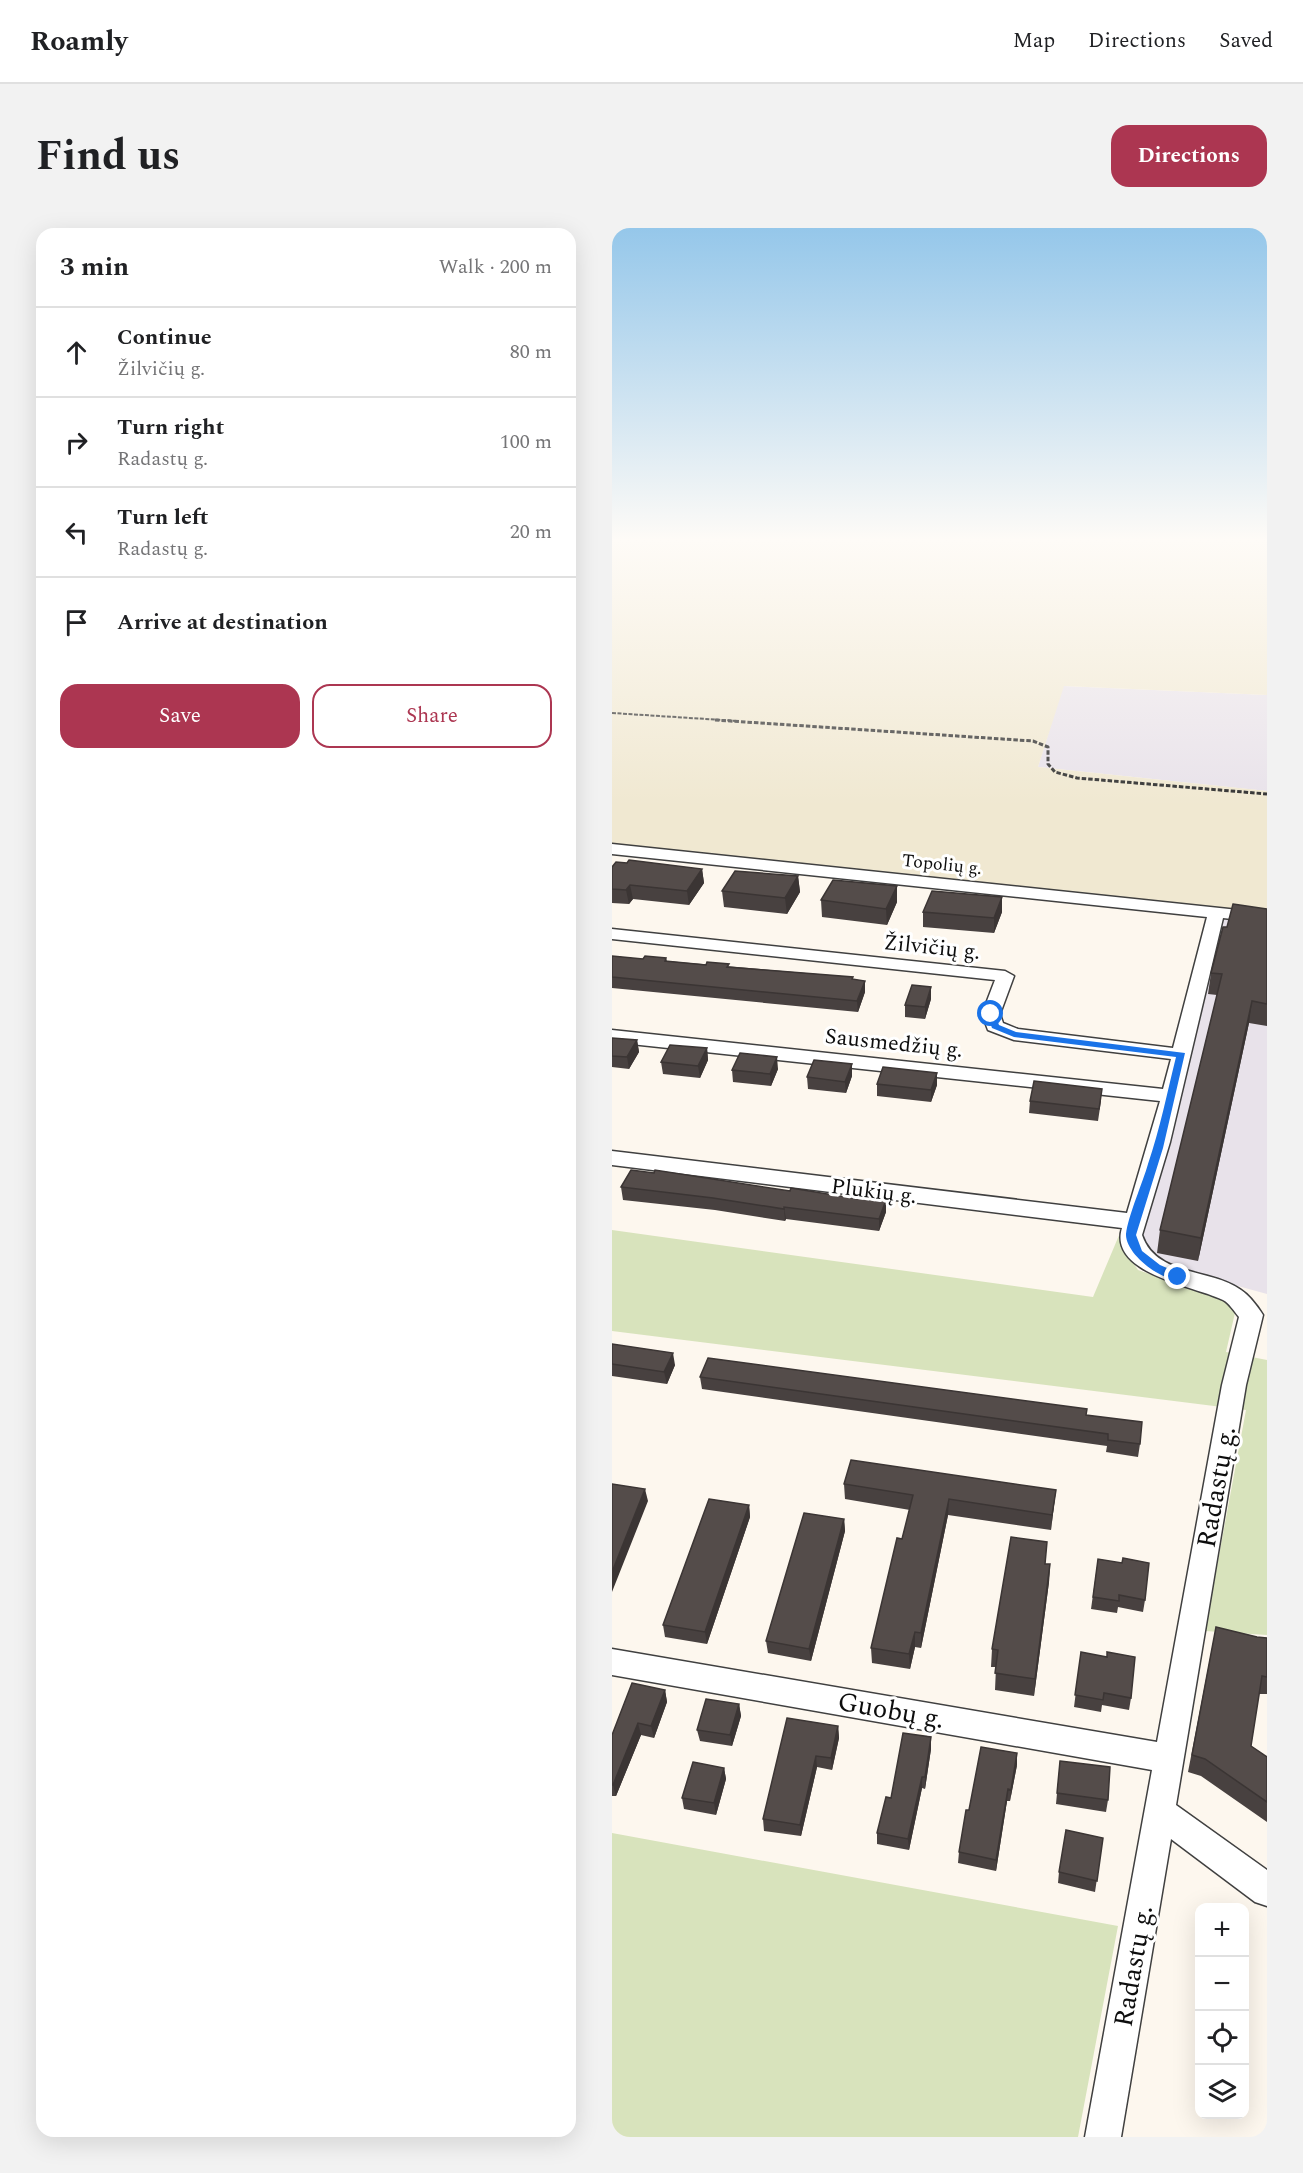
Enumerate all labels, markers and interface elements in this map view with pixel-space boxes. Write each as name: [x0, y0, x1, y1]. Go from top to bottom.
text: Roamly: [30, 20, 128, 63]
text: Map: [1013, 25, 1055, 57]
text: Directions: [1088, 25, 1186, 57]
text: Saved: [1219, 25, 1273, 57]
text: Find us: [36, 125, 180, 188]
button: Directions: [1111, 125, 1267, 187]
text: 3 min: [60, 247, 129, 287]
text: Walk · 200 m: [439, 252, 552, 282]
text: Continue: [117, 321, 212, 354]
icon: ahead: [60, 336, 93, 369]
text: 80 m: [510, 337, 552, 367]
text: Žilvičių g.: [117, 354, 205, 384]
text: Turn right: [117, 411, 224, 444]
icon: right: [60, 426, 93, 459]
text: 100 m: [500, 427, 552, 457]
text: Radastų g.: [117, 444, 208, 474]
text: Turn left: [117, 501, 209, 534]
icon: left: [60, 516, 93, 549]
text: 20 m: [510, 517, 552, 547]
text: Radastų g.: [117, 534, 208, 564]
icon: arrive: [60, 606, 93, 639]
text: Arrive at destination: [117, 606, 328, 639]
button: Save: [60, 684, 300, 748]
button: Share: [312, 684, 552, 748]
street label: Topolių g.: [901, 847, 983, 882]
street label: Žilvičių g.: [882, 926, 982, 969]
route start: [977, 1000, 1003, 1026]
street label: Sausmedžių g.: [823, 1020, 964, 1067]
street label: Plukių g.: [829, 1170, 919, 1213]
route end: [1164, 1263, 1190, 1289]
street label: Radastų g.: [1186, 1423, 1248, 1551]
street label: Guobų g.: [834, 1681, 948, 1741]
street label: Radastų g.: [1103, 1902, 1165, 2030]
map controls: [1195, 1903, 1249, 2119]
button: +: [1195, 1903, 1249, 1957]
button: −: [1195, 1957, 1249, 2011]
button: locate: [1195, 2011, 1249, 2065]
button: layers: [1195, 2065, 1249, 2119]

